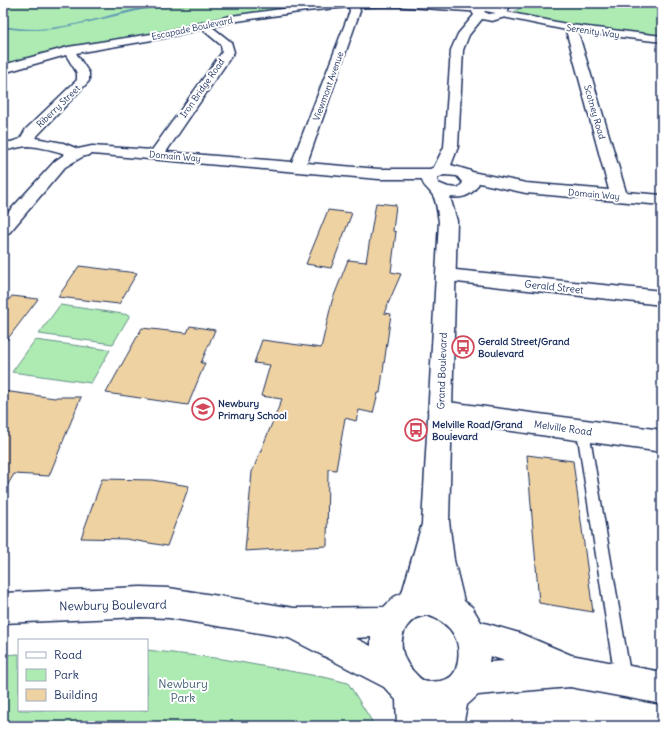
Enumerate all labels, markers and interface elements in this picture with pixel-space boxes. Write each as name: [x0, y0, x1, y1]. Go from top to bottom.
street label: Escapade Boulevard: [150, 14, 234, 42]
street label: Serenity Way: [566, 22, 620, 40]
street label: Viewmont Avenue: [310, 50, 346, 122]
street label: Iron Bridge Road: [177, 56, 227, 120]
street label: Riberry Street: [34, 83, 82, 129]
street label: Scotney Road: [582, 84, 608, 140]
street label: Domain Way: [149, 148, 201, 164]
street label: Domain Way: [568, 186, 620, 202]
street label: Gerald Street: [524, 277, 585, 297]
street label: Grand Boulevard: [434, 332, 450, 410]
bus stop icon: Gerald Street/Grand Boulevard: [450, 334, 476, 360]
place label: Gerald Street/Grand Boulevard: [478, 335, 570, 360]
school or university icon: Newbury Primary School: [190, 396, 216, 422]
place label: Newbury Primary School: [218, 397, 287, 422]
bus stop icon: Melville Road/Grand Boulevard: [403, 417, 429, 443]
street label: Melville Road: [533, 417, 593, 439]
place label: Melville Road/Grand Boulevard: [432, 418, 523, 443]
street label: Newbury Boulevard: [59, 597, 167, 613]
legend: [18, 639, 148, 711]
text: Road: [54, 647, 82, 662]
text: Park: [54, 667, 79, 682]
park label: Newbury Park: [158, 676, 208, 705]
text: Building: [54, 687, 98, 702]

